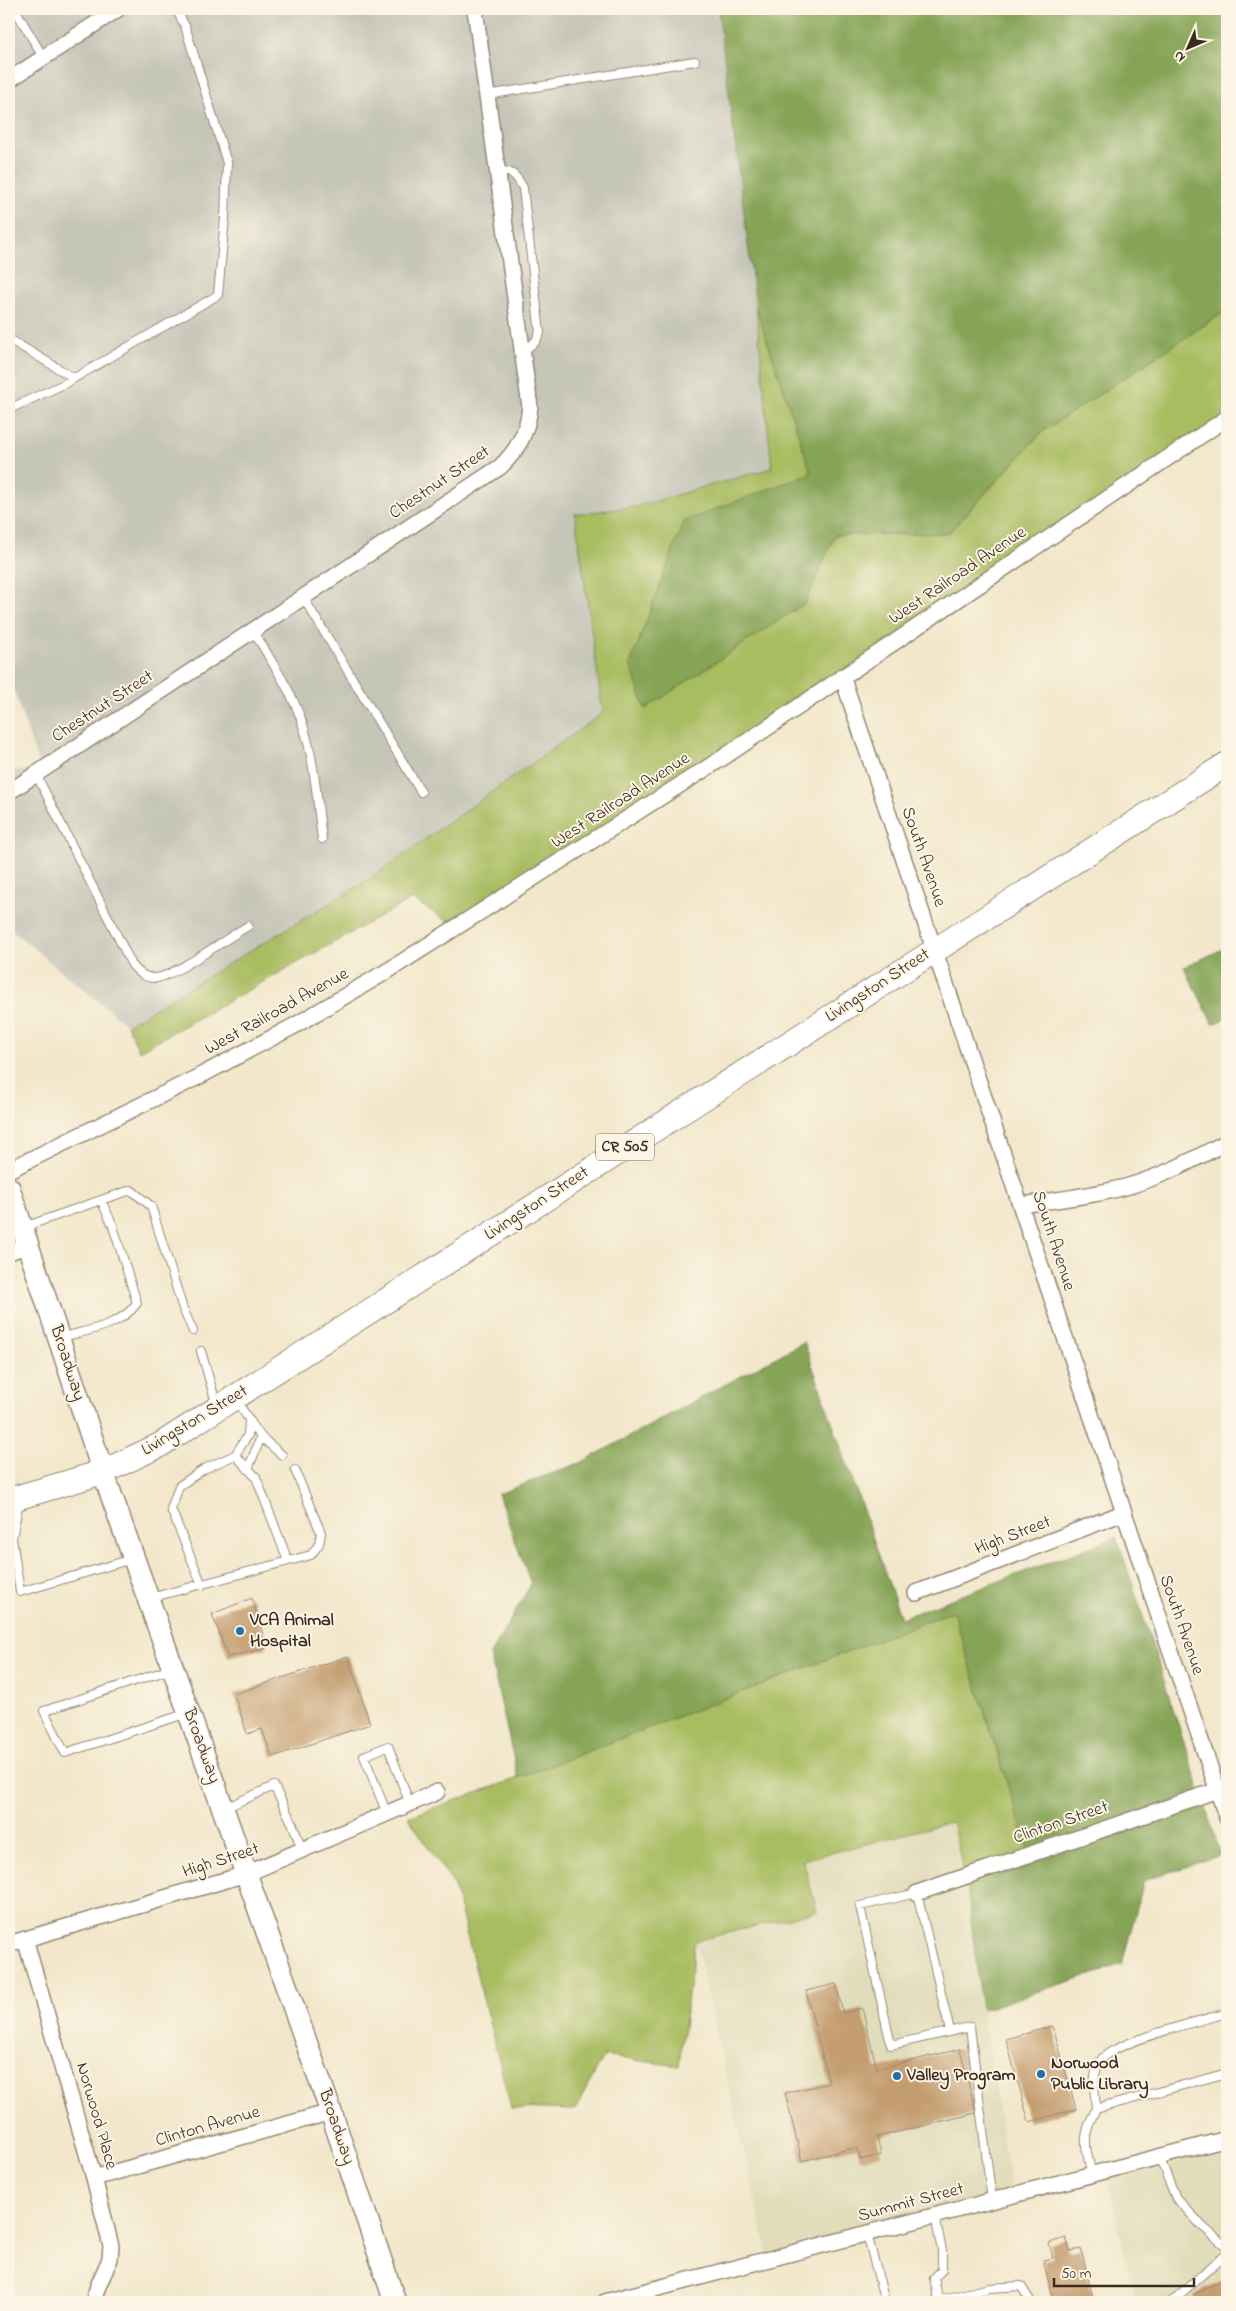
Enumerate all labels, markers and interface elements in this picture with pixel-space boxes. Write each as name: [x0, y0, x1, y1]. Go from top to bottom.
north arrow: [1164, 22, 1214, 72]
text: N: [1169, 45, 1191, 67]
street label: Chestnut Street: [384, 440, 496, 526]
street label: West Railroad Avenue: [884, 520, 1033, 632]
street label: Chestnut Street: [47, 664, 159, 750]
street label: West Railroad Avenue: [547, 746, 696, 856]
street label: South Avenue: [894, 804, 953, 911]
street label: Livingston Street: [820, 942, 936, 1031]
street label: West Railroad Avenue: [200, 961, 354, 1062]
road number: CR 505: [596, 1134, 654, 1160]
street label: Livingston Street: [479, 1160, 595, 1249]
street label: South Avenue: [1025, 1187, 1082, 1295]
street label: Broadway: [42, 1321, 91, 1404]
street label: Livingston Street: [137, 1379, 254, 1464]
street label: High Street: [971, 1510, 1055, 1563]
street label: South Avenue: [1152, 1572, 1211, 1679]
place label: VCA Animal Hospital: [249, 1608, 334, 1655]
marker: VCA Animal Hospital: [234, 1625, 246, 1637]
street label: Broadway: [175, 1704, 227, 1787]
street label: Clinton Street: [1010, 1795, 1112, 1851]
street label: High Street: [179, 1836, 263, 1887]
place label: Norwood Public Library: [1051, 2051, 1149, 2099]
street label: Norwood Place: [68, 2059, 124, 2173]
place label: Valley Program: [906, 2063, 1015, 2090]
marker: Norwood Public Library: [1035, 2068, 1047, 2080]
marker: Valley Program: [891, 2070, 903, 2082]
street label: Broadway: [311, 2085, 361, 2168]
street label: Clinton Avenue: [153, 2099, 264, 2154]
street label: Summit Street: [855, 2176, 967, 2230]
scale bar: [1054, 2256, 1194, 2288]
text: 50 m: [1061, 2263, 1092, 2285]

